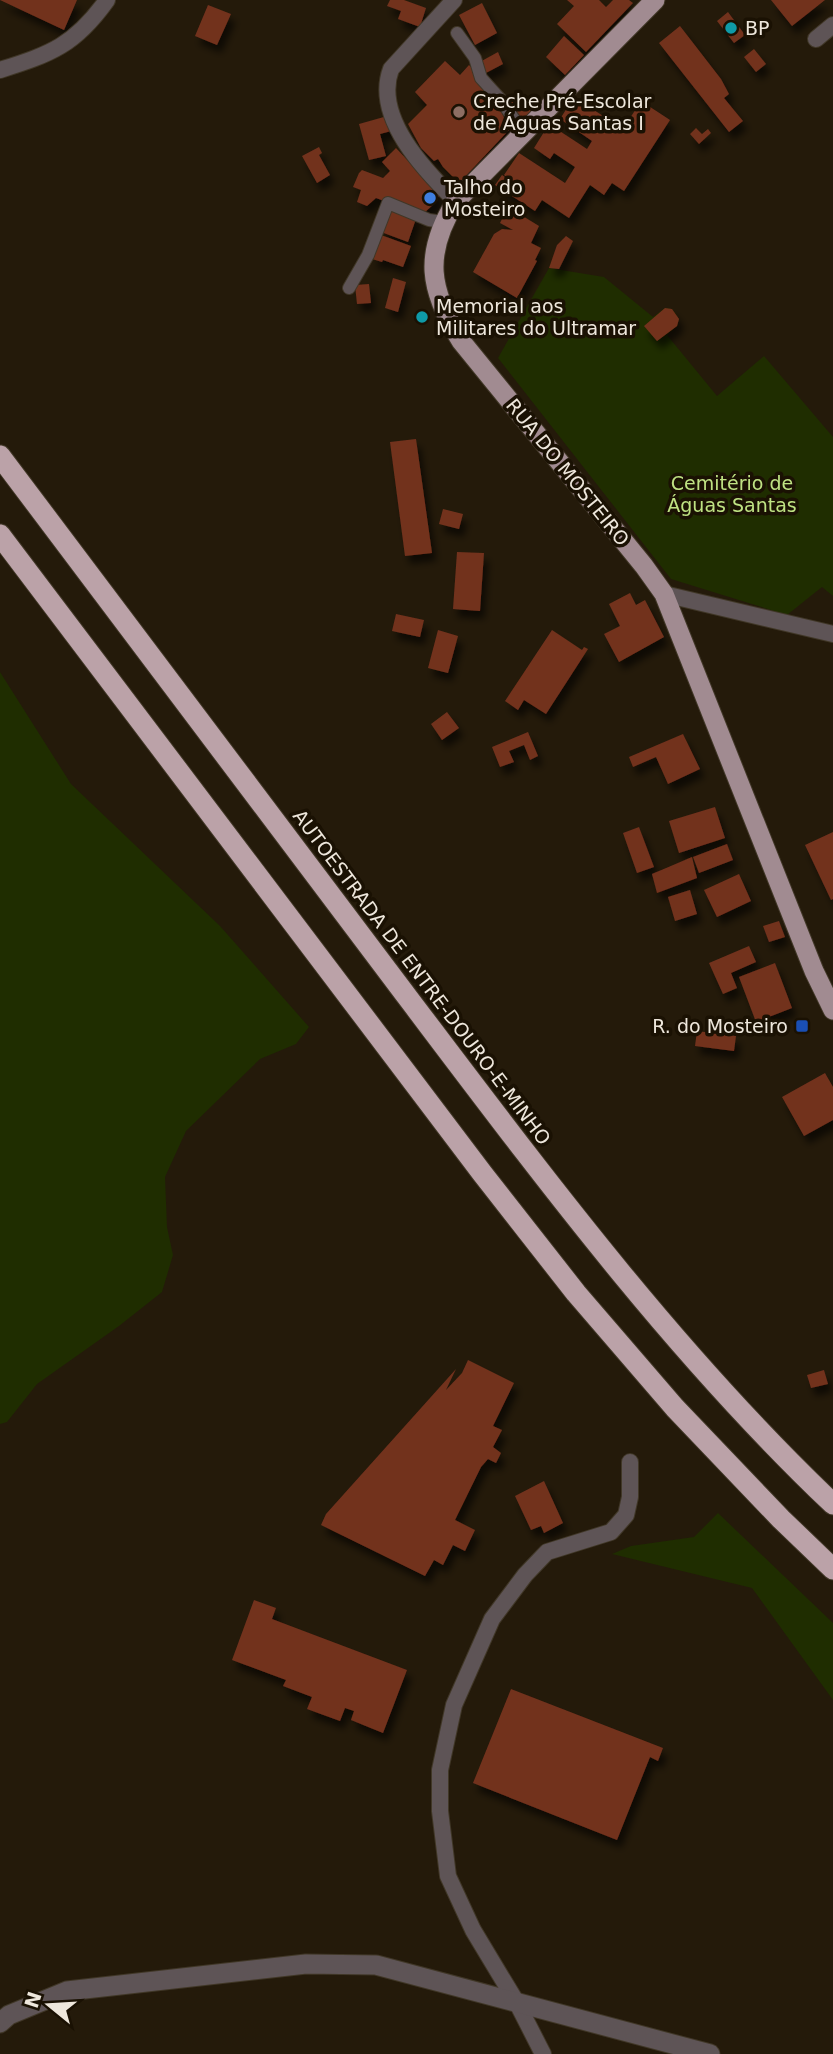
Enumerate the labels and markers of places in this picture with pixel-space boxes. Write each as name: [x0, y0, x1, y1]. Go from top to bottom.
place label: BP: [745, 17, 770, 39]
marker: BP: [723, 20, 739, 36]
place label: Creche Pré-Escolar de Águas Santas I: [473, 90, 652, 134]
marker: Creche Pré-Escolar de Águas Santas I: [451, 104, 467, 120]
place label: Talho do Mosteiro: [443, 176, 525, 220]
marker: Talho do Mosteiro: [422, 190, 438, 206]
place label: Memorial aos Militares do Ultramar: [436, 295, 636, 339]
marker: Memorial aos Militares do Ultramar: [414, 309, 430, 325]
place label: R. do Mosteiro: [652, 1015, 788, 1037]
marker: R. do Mosteiro: [794, 1018, 810, 1034]

